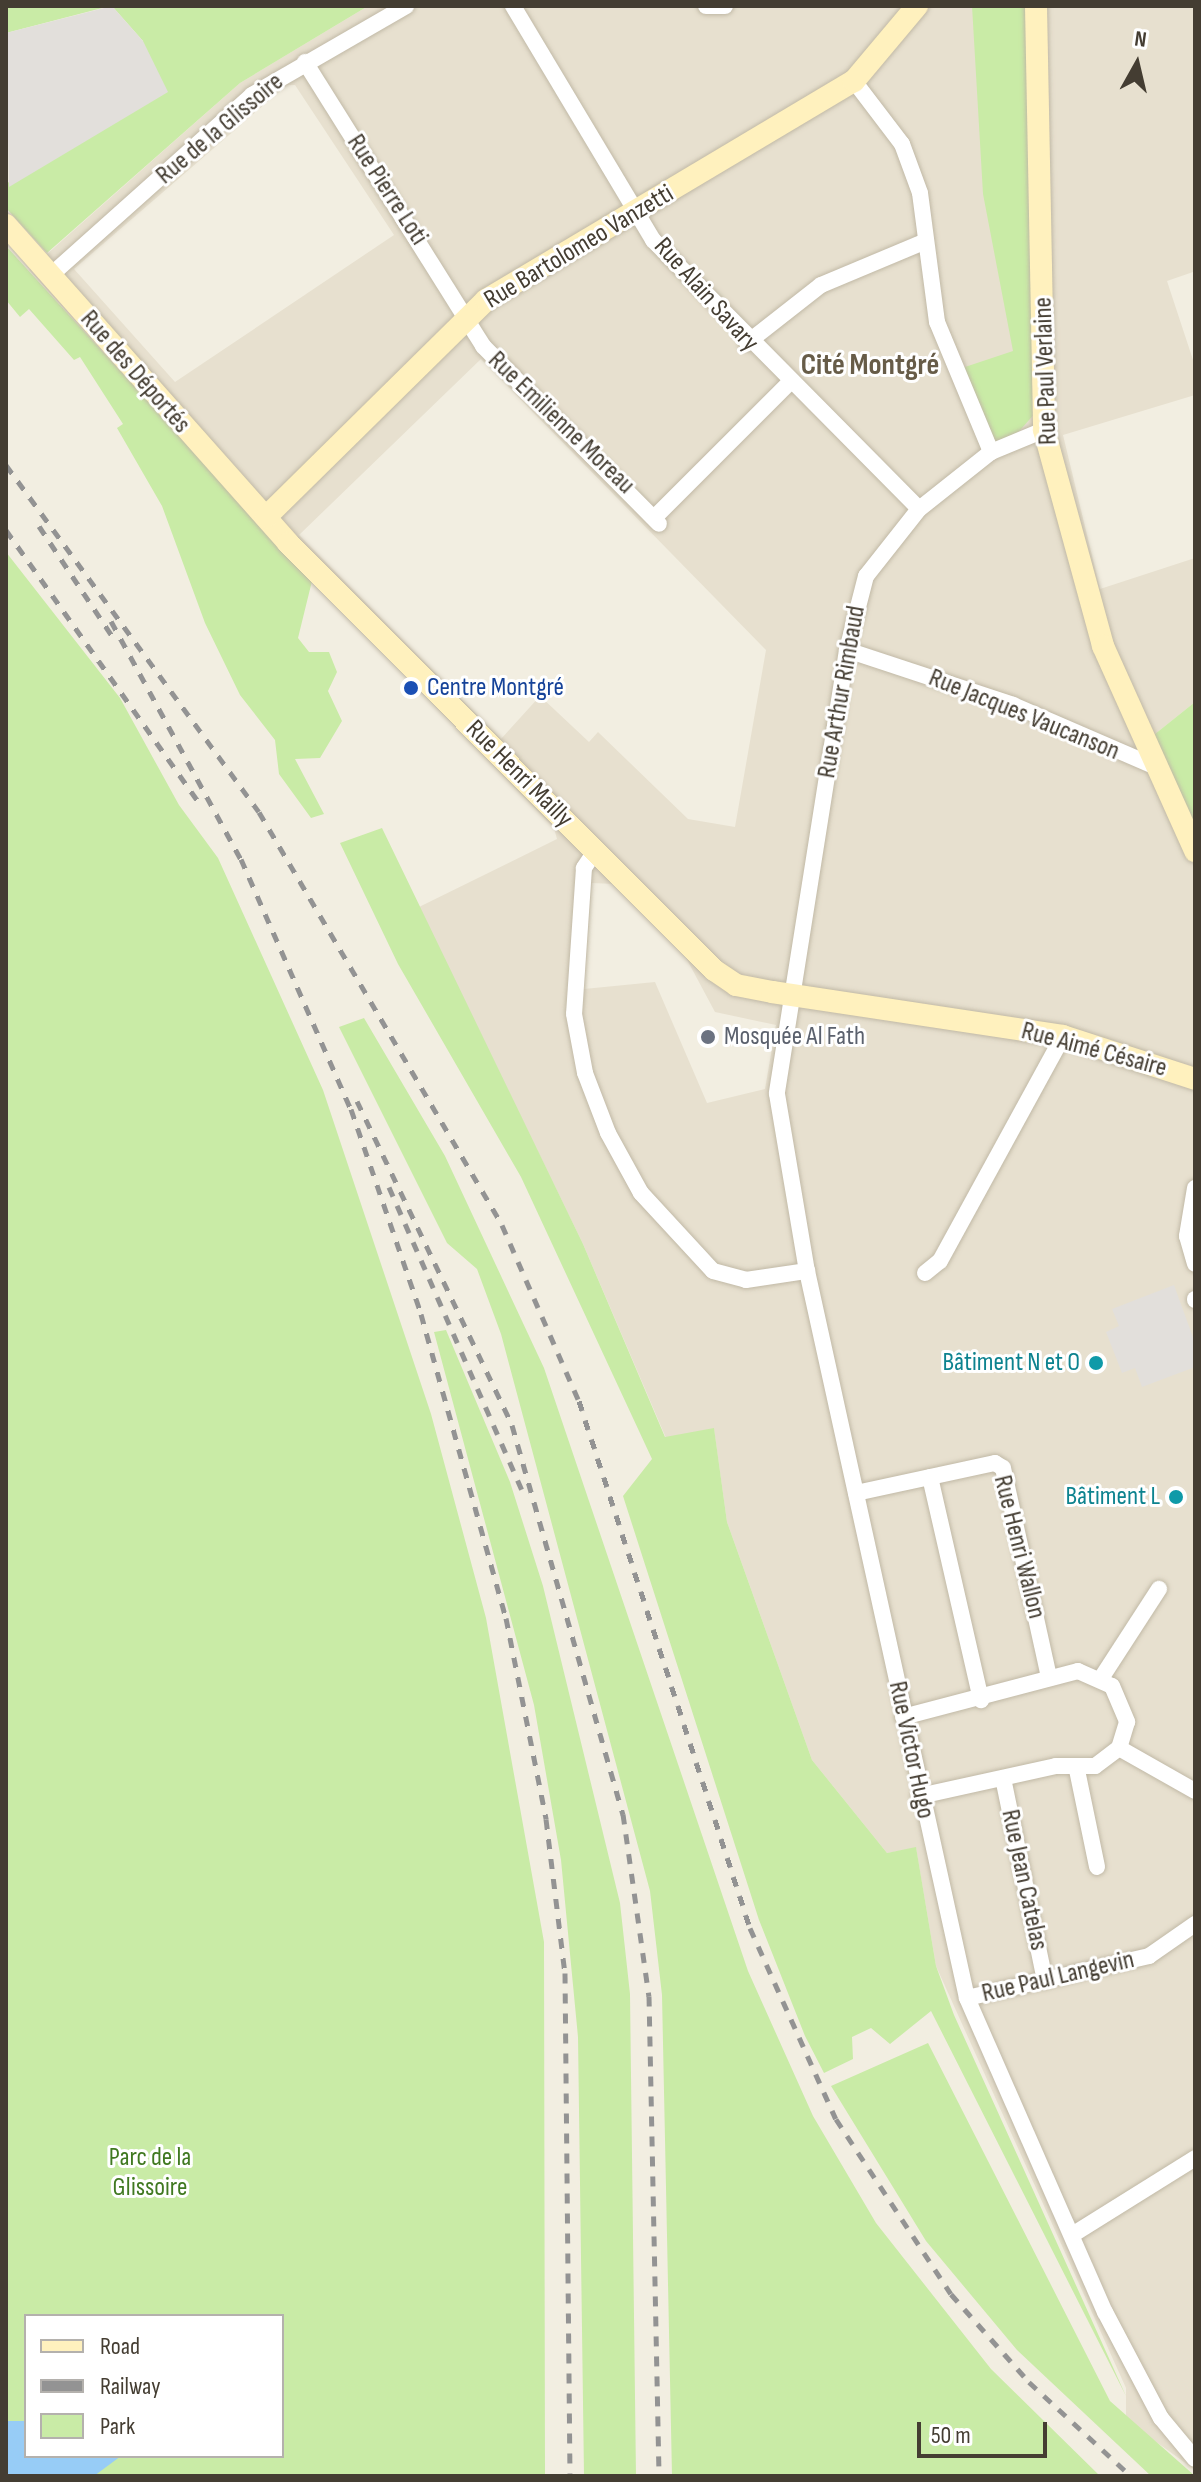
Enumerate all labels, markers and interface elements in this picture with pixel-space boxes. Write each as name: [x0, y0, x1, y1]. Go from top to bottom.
north arrow: [1097, 24, 1177, 104]
text: N: [1133, 26, 1148, 54]
street label: Rue de la Glissoire: [150, 67, 290, 191]
street label: Rue Pierre Loti: [340, 129, 434, 251]
street label: Rue Bartolomeo Vanzetti: [479, 178, 679, 316]
street label: Rue Alain Savary: [647, 232, 765, 358]
street label: Rue Paul Verlaine: [1028, 296, 1064, 446]
street label: Rue des Déportés: [73, 304, 197, 440]
street label: Rue Emilienne Moreau: [481, 345, 641, 501]
district label: Cité Montgré: [801, 347, 939, 383]
street label: Rue Arthur Rimbaud: [811, 603, 873, 781]
street label: Rue Jacques Vaucanson: [924, 663, 1124, 767]
place label: Centre Montgré: [427, 672, 564, 704]
marker: Centre Montgré: [402, 679, 420, 697]
street label: Rue Henri Mailly: [459, 714, 579, 834]
street label: Rue Aimé Césaire: [1018, 1016, 1170, 1084]
place label: Mosquée Al Fath: [724, 1021, 865, 1053]
marker: Mosquée Al Fath: [699, 1028, 717, 1046]
place label: Bâtiment N et O: [942, 1347, 1080, 1379]
marker: Bâtiment N et O: [1087, 1354, 1105, 1372]
street label: Rue Henri Wallon: [986, 1472, 1052, 1622]
place label: Bâtiment L: [1065, 1481, 1160, 1513]
marker: Bâtiment L: [1167, 1488, 1185, 1506]
street label: Rue Victor Hugo: [881, 1679, 941, 1821]
street label: Rue Jean Catelas: [994, 1807, 1054, 1953]
street label: Rue Paul Langevin: [979, 1944, 1137, 2010]
park label: Parc de la Glissoire: [109, 2142, 191, 2204]
legend: [24, 2314, 284, 2458]
text: Road: [100, 2332, 140, 2361]
text: Railway: [100, 2372, 160, 2401]
scale bar: [921, 2406, 1051, 2456]
text: Park: [100, 2412, 135, 2441]
text: 50 m: [931, 2421, 971, 2450]

